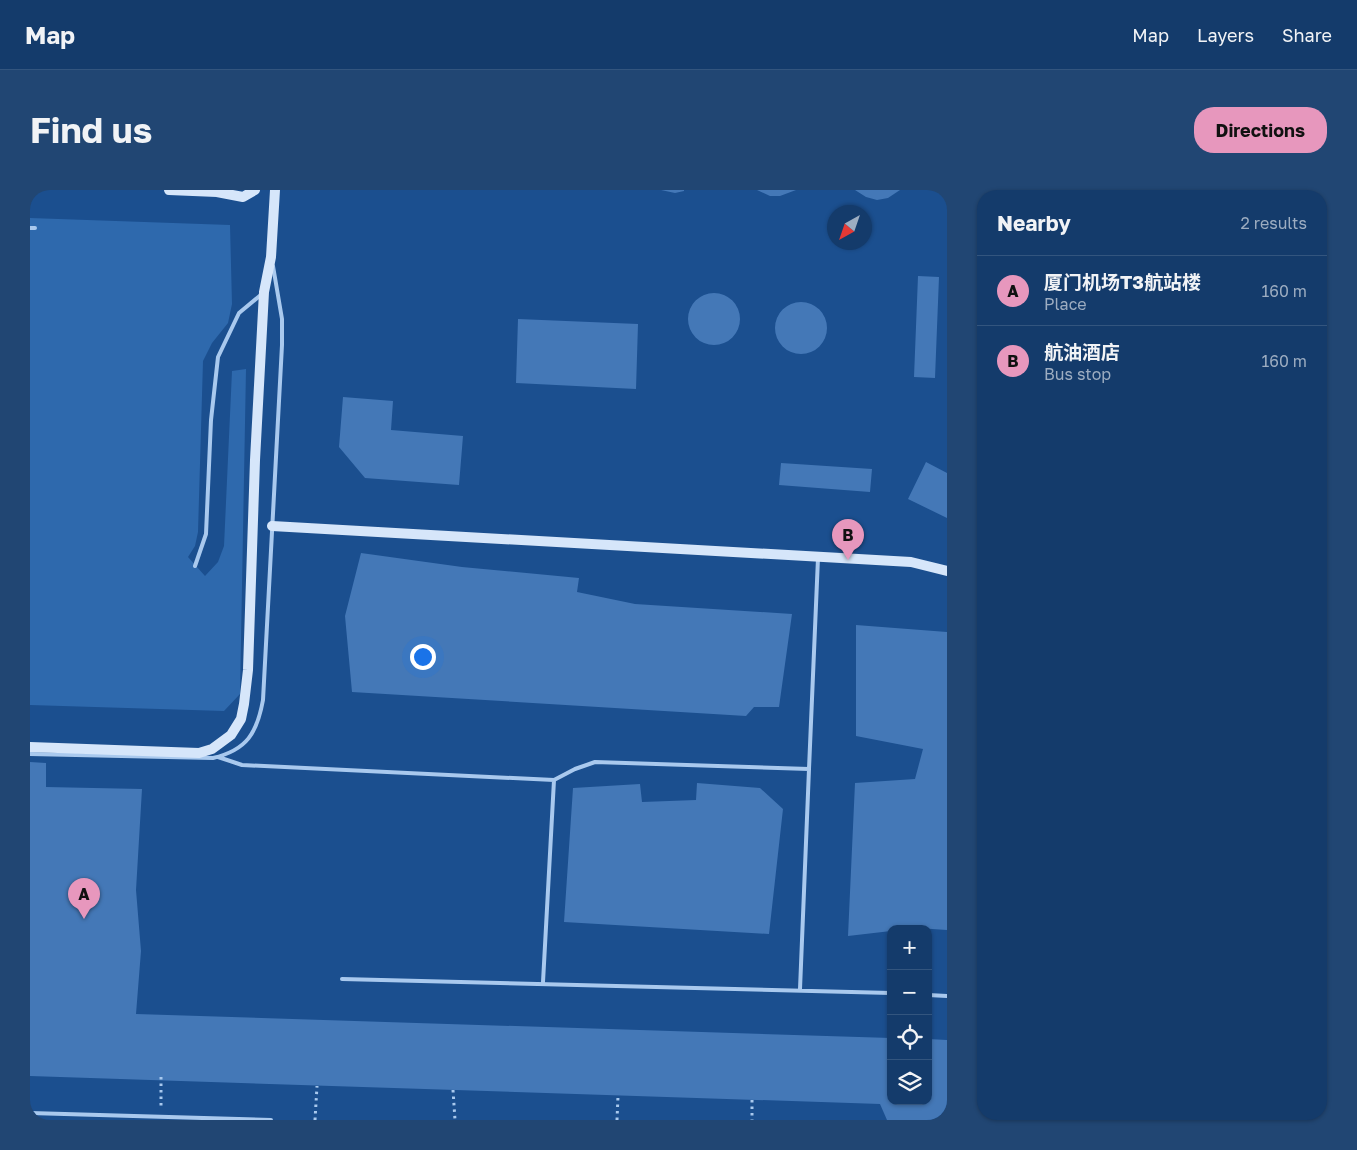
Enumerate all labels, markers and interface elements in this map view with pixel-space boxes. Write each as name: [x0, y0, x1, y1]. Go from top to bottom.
text: Map: [25, 20, 75, 49]
text: Map: [1132, 24, 1169, 46]
text: Layers: [1197, 24, 1254, 46]
text: Share: [1282, 24, 1332, 46]
button: Directions: [1194, 107, 1327, 153]
text: Find us: [30, 109, 152, 151]
north arrow: [827, 205, 872, 250]
text: Nearby: [997, 210, 1071, 236]
text: 2 results: [1241, 213, 1307, 233]
text: 厦门机场T3航站楼: [1044, 270, 1201, 293]
text: A: [1007, 281, 1019, 301]
text: 160 m: [1261, 281, 1307, 301]
text: Place: [1044, 294, 1087, 314]
text: 航油酒店: [1044, 340, 1120, 363]
text: B: [1007, 351, 1019, 371]
text: 160 m: [1261, 351, 1307, 371]
text: Bus stop: [1044, 364, 1111, 384]
pin: B: [832, 519, 864, 560]
your location: [410, 644, 436, 670]
pin: A: [68, 878, 100, 919]
map controls: [887, 925, 932, 1105]
button: +: [887, 925, 932, 970]
button: −: [887, 970, 932, 1015]
button: locate: [887, 1015, 932, 1060]
button: layers: [887, 1060, 932, 1105]

